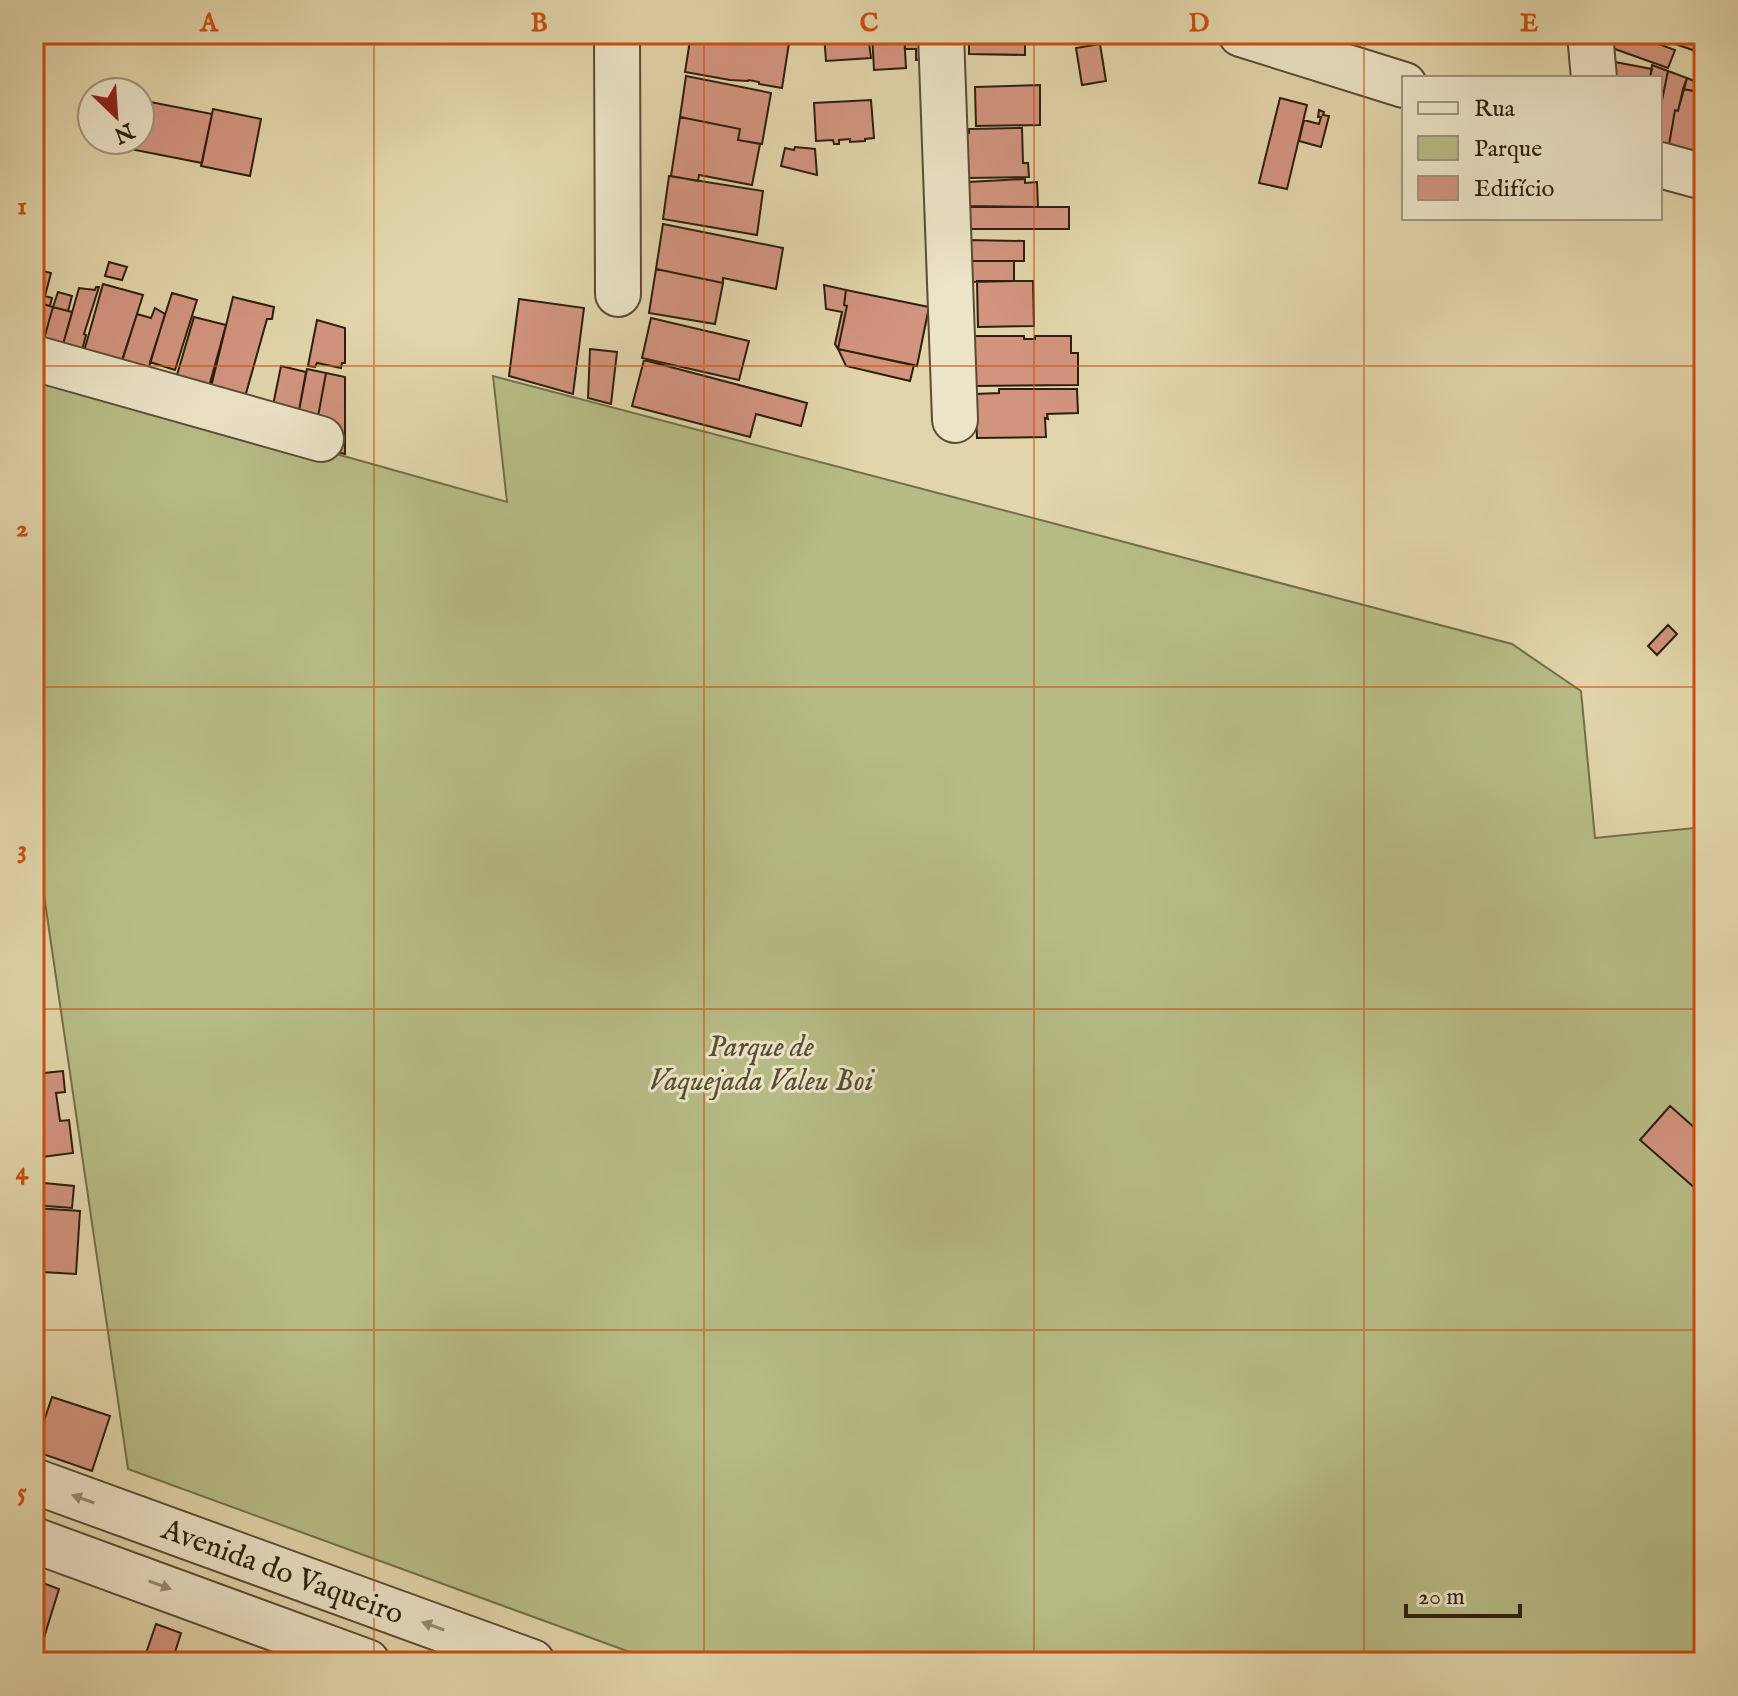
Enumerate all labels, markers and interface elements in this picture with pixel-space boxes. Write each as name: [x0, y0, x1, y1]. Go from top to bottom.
text: A: [199, 7, 219, 40]
text: B: [530, 7, 548, 40]
text: C: [860, 7, 879, 40]
text: D: [1189, 7, 1210, 40]
text: E: [1520, 7, 1538, 40]
north arrow: [76, 76, 156, 156]
legend: [1402, 76, 1662, 220]
text: Rua: [1474, 94, 1516, 125]
text: N: [109, 115, 139, 149]
text: Parque: [1474, 134, 1542, 165]
text: Edifício: [1474, 174, 1554, 205]
text: 1: [17, 190, 27, 223]
text: 2: [16, 512, 28, 545]
text: 3: [17, 833, 27, 866]
park label: Parque de Vaquejada Valeu Boi: [649, 1029, 876, 1101]
text: 4: [16, 1155, 30, 1188]
text: 5: [17, 1476, 27, 1509]
one-way arrow: [71, 1492, 95, 1504]
street label: Avenida do Vaqueiro: [155, 1511, 409, 1634]
scale bar: [1406, 1568, 1520, 1618]
one-way arrow: [148, 1579, 172, 1592]
text: 20 m: [1418, 1582, 1465, 1613]
one-way arrow: [421, 1619, 445, 1632]

